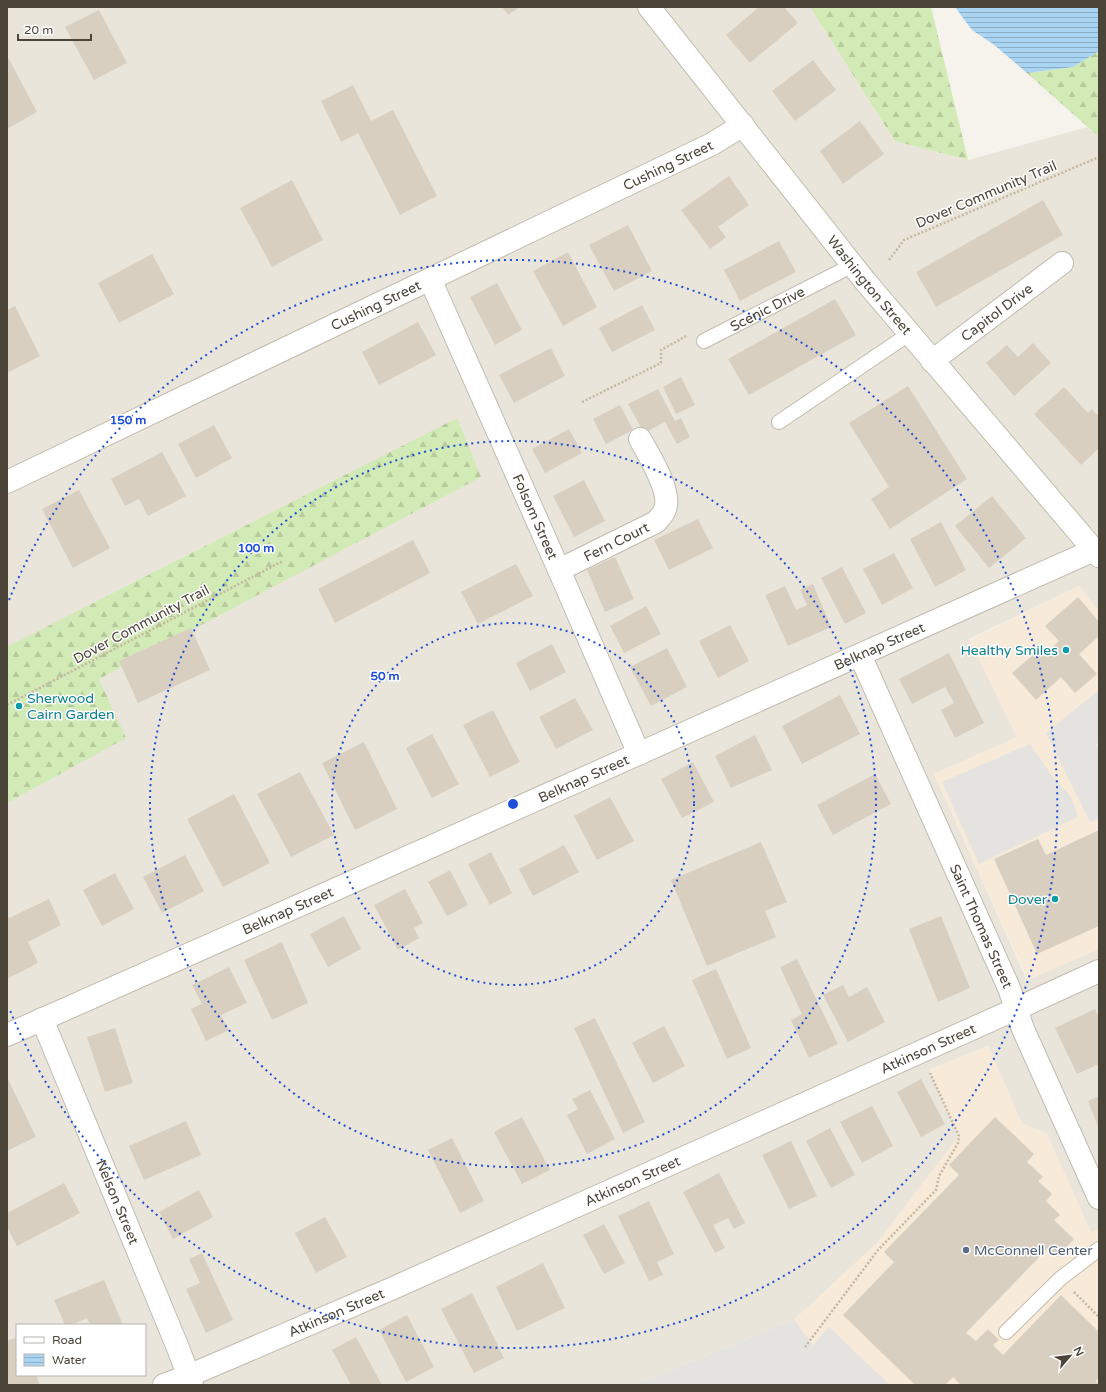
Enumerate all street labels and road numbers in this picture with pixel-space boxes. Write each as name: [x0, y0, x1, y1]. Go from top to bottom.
street label: Cushing Street: [620, 136, 717, 194]
street label: Dover Community Trail: [913, 157, 1059, 232]
street label: Washington Street: [823, 232, 916, 339]
street label: Cushing Street: [328, 277, 424, 334]
street label: Capitol Drive: [958, 280, 1036, 345]
street label: Scenic Drive: [727, 283, 808, 335]
street label: Folsom Street: [509, 471, 562, 563]
street label: Fern Court: [581, 518, 653, 565]
street label: Dover Community Trail: [70, 581, 212, 667]
street label: Belknap Street: [831, 619, 928, 674]
street label: Belknap Street: [536, 751, 632, 807]
street label: Saint Thomas Street: [946, 862, 1016, 992]
street label: Belknap Street: [240, 883, 337, 939]
street label: Atkinson Street: [878, 1020, 979, 1078]
street label: Atkinson Street: [582, 1152, 683, 1210]
street label: Nelson Street: [92, 1157, 142, 1248]
street label: Atkinson Street: [286, 1285, 388, 1341]

